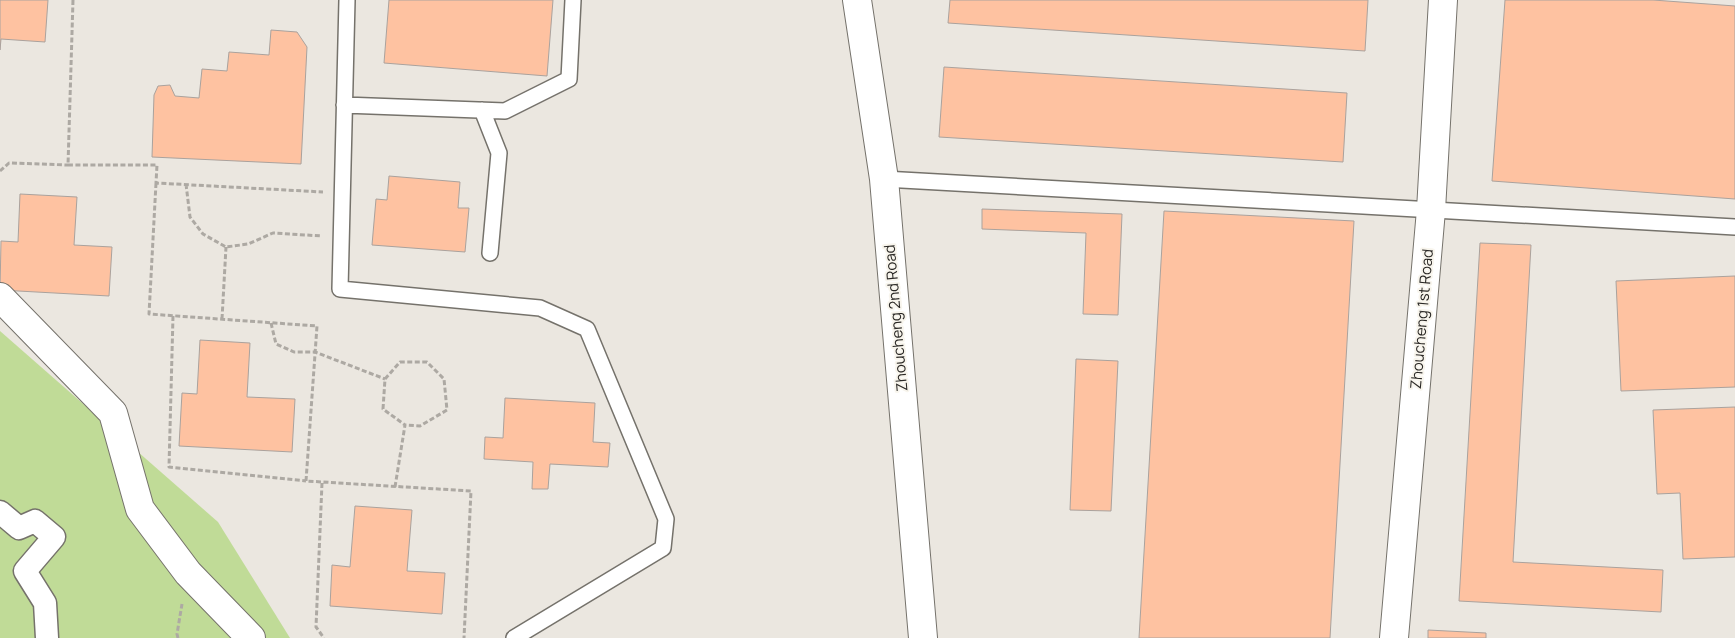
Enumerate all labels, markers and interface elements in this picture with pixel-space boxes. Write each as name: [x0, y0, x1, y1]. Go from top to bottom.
street label: Zhoucheng 2nd Road: [879, 244, 912, 392]
street label: Zhoucheng 1st Road: [1405, 248, 1438, 390]

